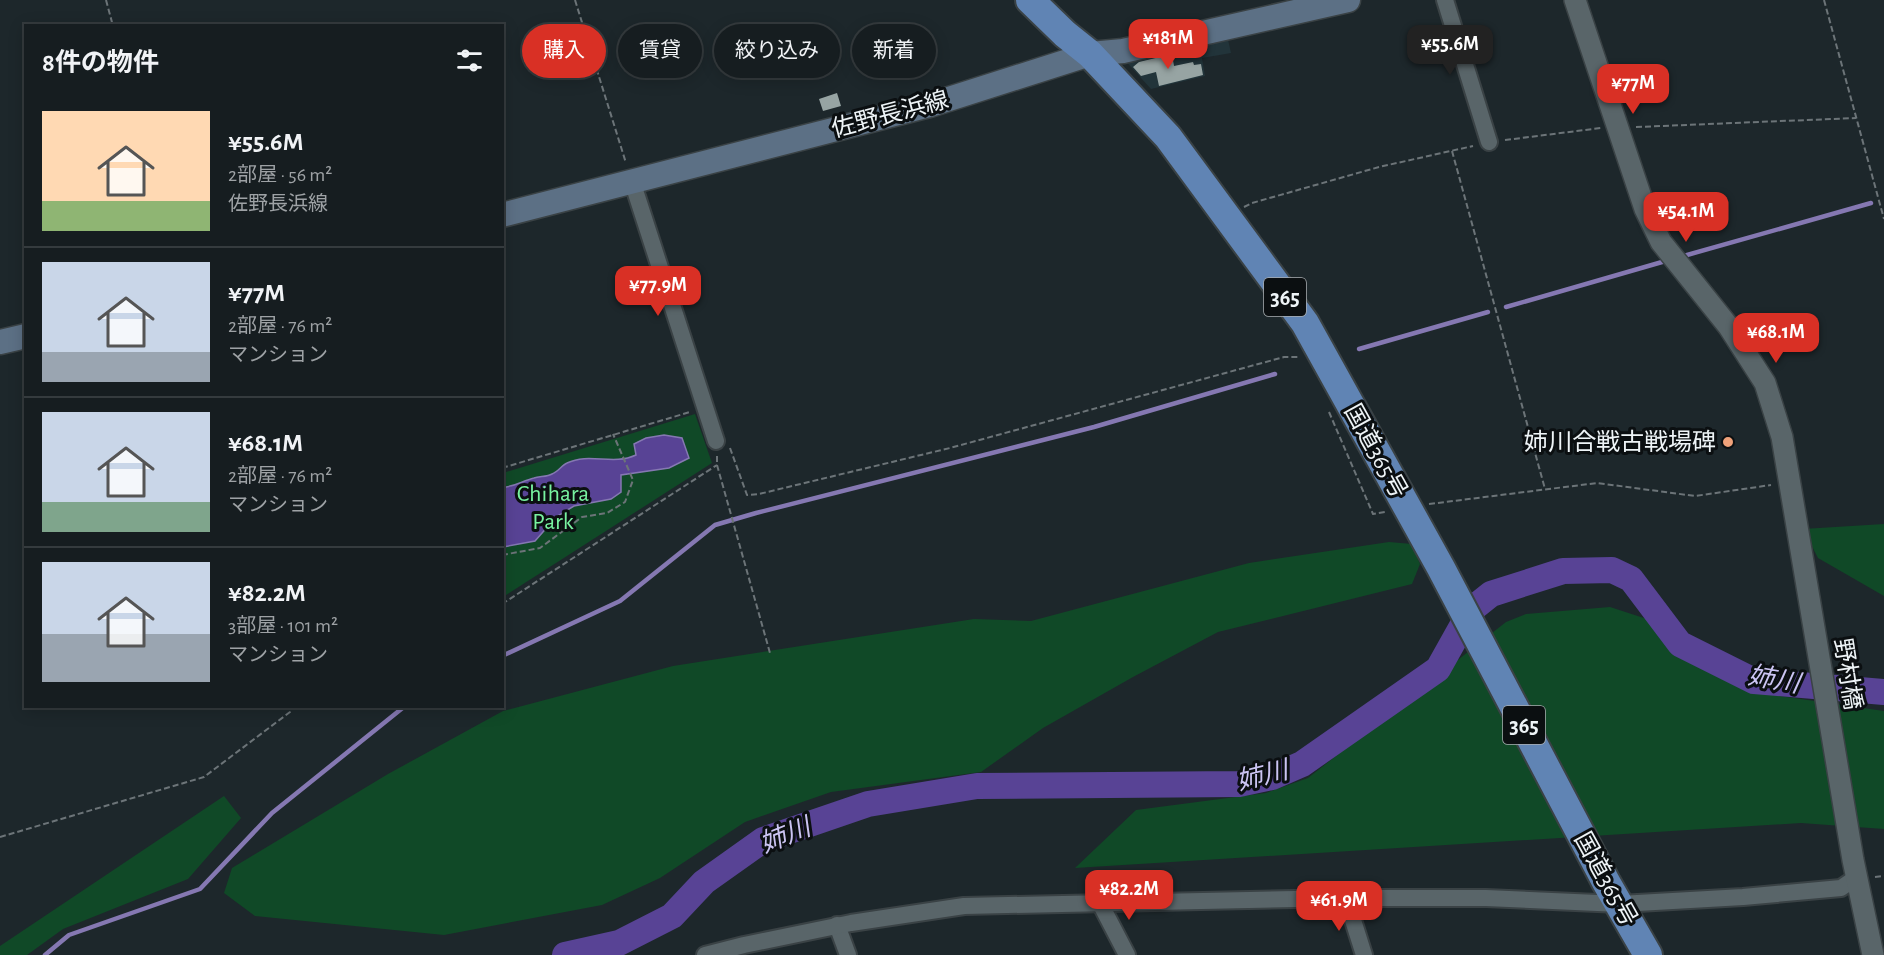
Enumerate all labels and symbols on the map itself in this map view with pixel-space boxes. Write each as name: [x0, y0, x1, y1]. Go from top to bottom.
pin: ¥181M: [1126, 19, 1210, 70]
pin: ¥55.6M: [1401, 25, 1499, 76]
pin: ¥77M: [1597, 64, 1669, 115]
street label: 佐野長浜線: [829, 86, 951, 142]
pin: ¥54.1M: [1637, 192, 1735, 243]
pin: ¥77.9M: [609, 266, 707, 317]
road number: 365: [1264, 278, 1306, 316]
pin: ¥68.1M: [1727, 313, 1825, 364]
street label: 国道365号: [1340, 400, 1412, 502]
place label: 姉川合戦古戦場碑: [1524, 429, 1716, 455]
marker: 姉川合戦古戦場碑: [1721, 435, 1735, 449]
park label: Chihara Park: [517, 482, 589, 534]
street label: 野村橋: [1830, 636, 1866, 712]
water label: 姉川: [1746, 662, 1805, 698]
road number: 365: [1503, 706, 1545, 744]
water label: 姉川: [1234, 755, 1294, 795]
water label: 姉川: [756, 812, 817, 858]
street label: 国道365号: [1570, 828, 1642, 930]
pin: ¥82.2M: [1080, 870, 1178, 921]
pin: ¥61.9M: [1290, 881, 1388, 932]

